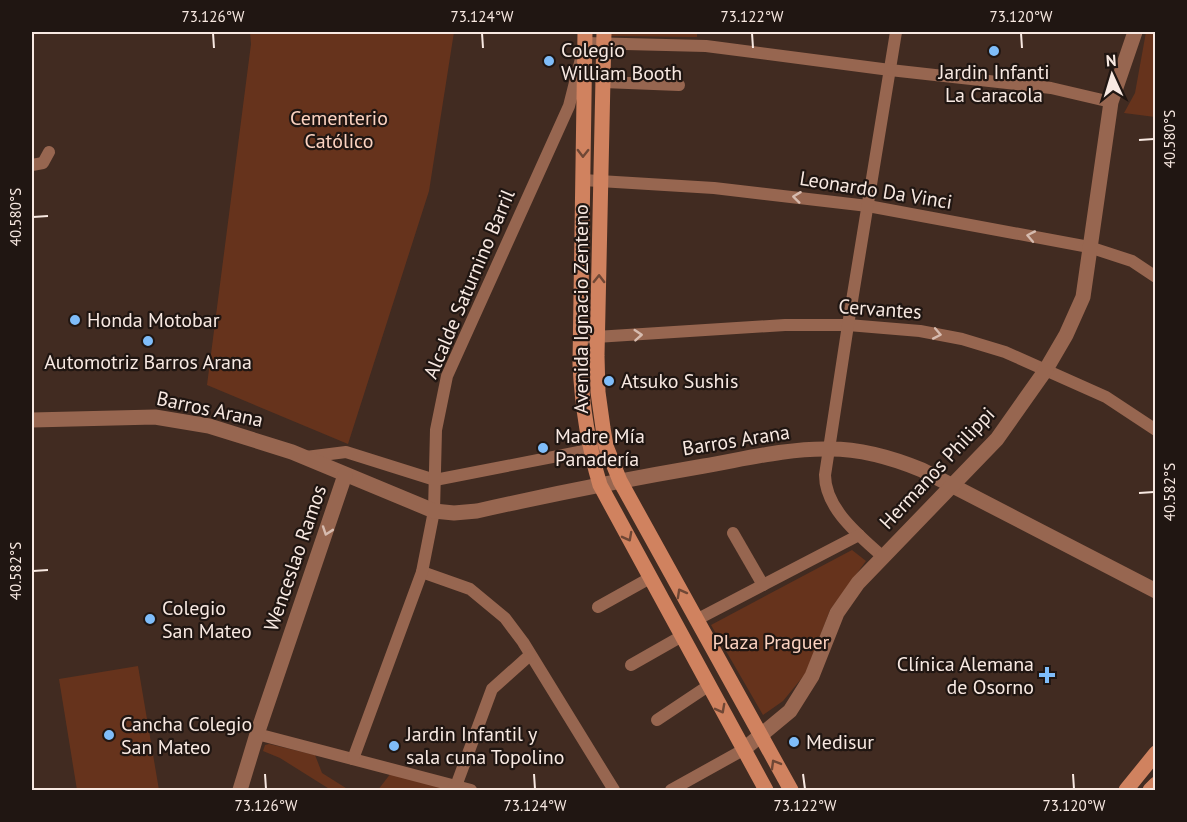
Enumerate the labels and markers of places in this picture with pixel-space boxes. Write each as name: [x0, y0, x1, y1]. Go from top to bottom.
place label: Colegio William Booth: [561, 37, 682, 86]
marker: Jardin Infanti La Caracola: [987, 44, 1001, 58]
marker: Colegio William Booth: [542, 54, 556, 68]
place label: Jardin Infanti La Caracola: [937, 59, 1050, 108]
place label: Honda Motobar: [87, 307, 220, 333]
marker: Honda Motobar: [68, 313, 82, 327]
marker: Automotriz Barros Arana: [141, 334, 155, 348]
place label: Automotriz Barros Arana: [44, 349, 252, 375]
place label: Atsuko Sushis: [621, 368, 738, 394]
marker: Atsuko Sushis: [602, 374, 616, 388]
place label: Madre Mía Panadería: [555, 423, 645, 472]
marker: Madre Mía Panadería: [536, 441, 550, 455]
place label: Colegio San Mateo: [162, 595, 252, 644]
marker: Colegio San Mateo: [143, 612, 157, 626]
place label: Clínica Alemana de Osorno: [897, 651, 1034, 700]
marker: Clínica Alemana de Osorno: [1038, 666, 1056, 684]
place label: Cancha Colegio San Mateo: [121, 711, 252, 760]
place label: Jardin Infantil y sala cuna Topolino: [405, 721, 564, 770]
marker: Cancha Colegio San Mateo: [102, 728, 116, 742]
place label: Medisur: [806, 729, 874, 755]
marker: Medisur: [787, 735, 801, 749]
marker: Jardin Infantil y sala cuna Topolino: [387, 739, 401, 753]

